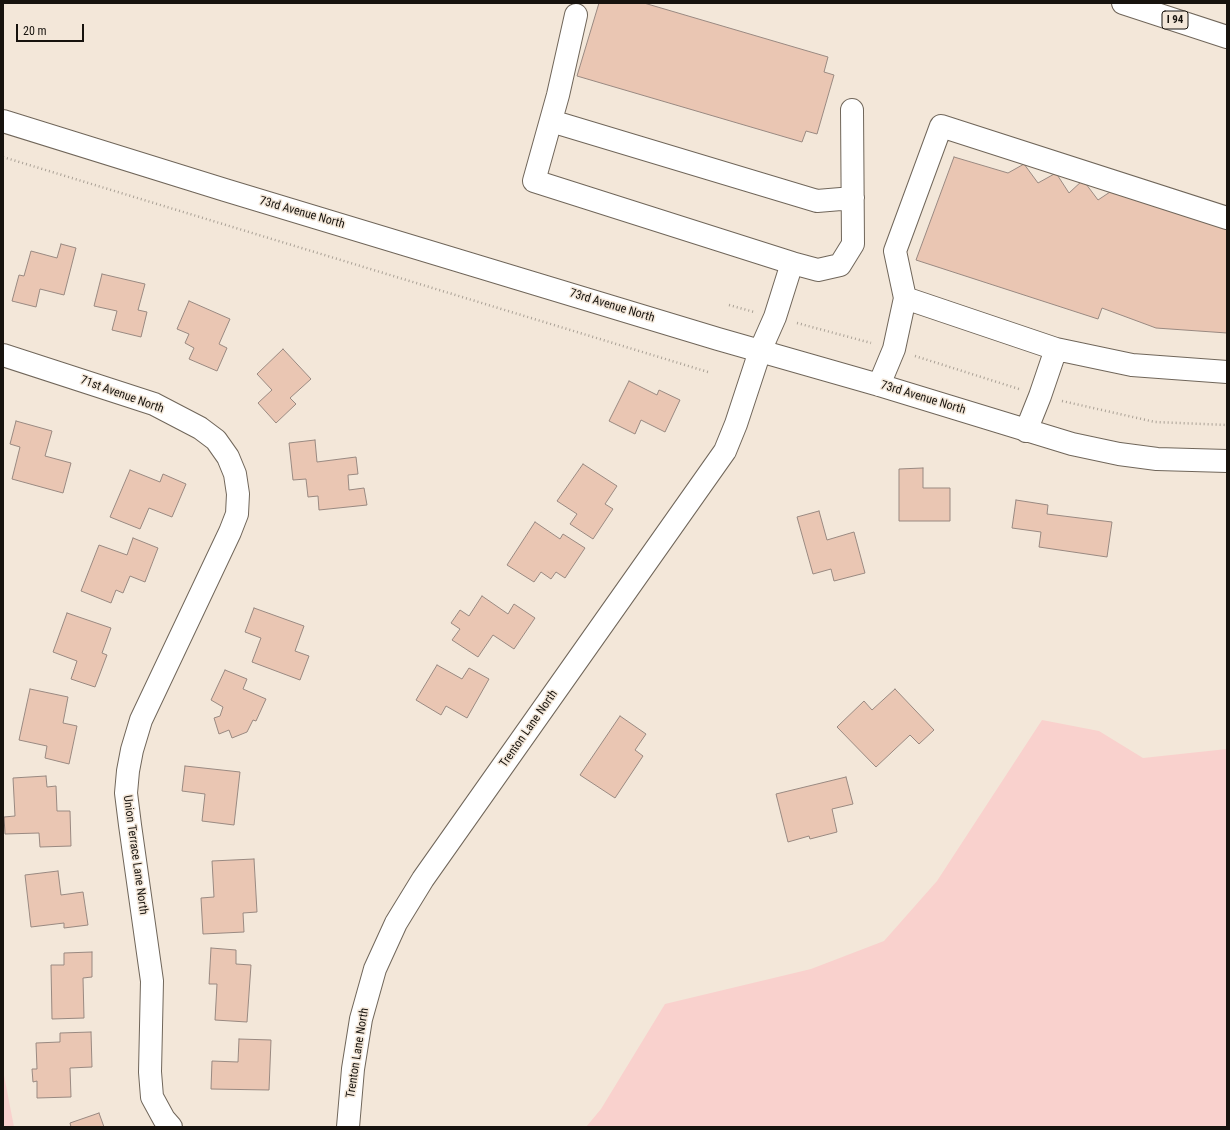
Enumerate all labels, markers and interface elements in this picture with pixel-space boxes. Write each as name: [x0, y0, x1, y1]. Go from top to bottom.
road number: I 94: [1162, 11, 1188, 29]
scale bar: [18, 16, 86, 42]
text: 20 m: [23, 24, 47, 38]
street label: 73rd Avenue North: [258, 194, 346, 232]
street label: 73rd Avenue North: [568, 286, 656, 326]
street label: 71st Avenue North: [78, 373, 166, 417]
street label: 73rd Avenue North: [879, 378, 967, 418]
street label: Trenton Lane North: [497, 688, 561, 770]
street label: Union Terrace Lane North: [119, 794, 151, 916]
street label: Trenton Lane North: [344, 1007, 372, 1099]

